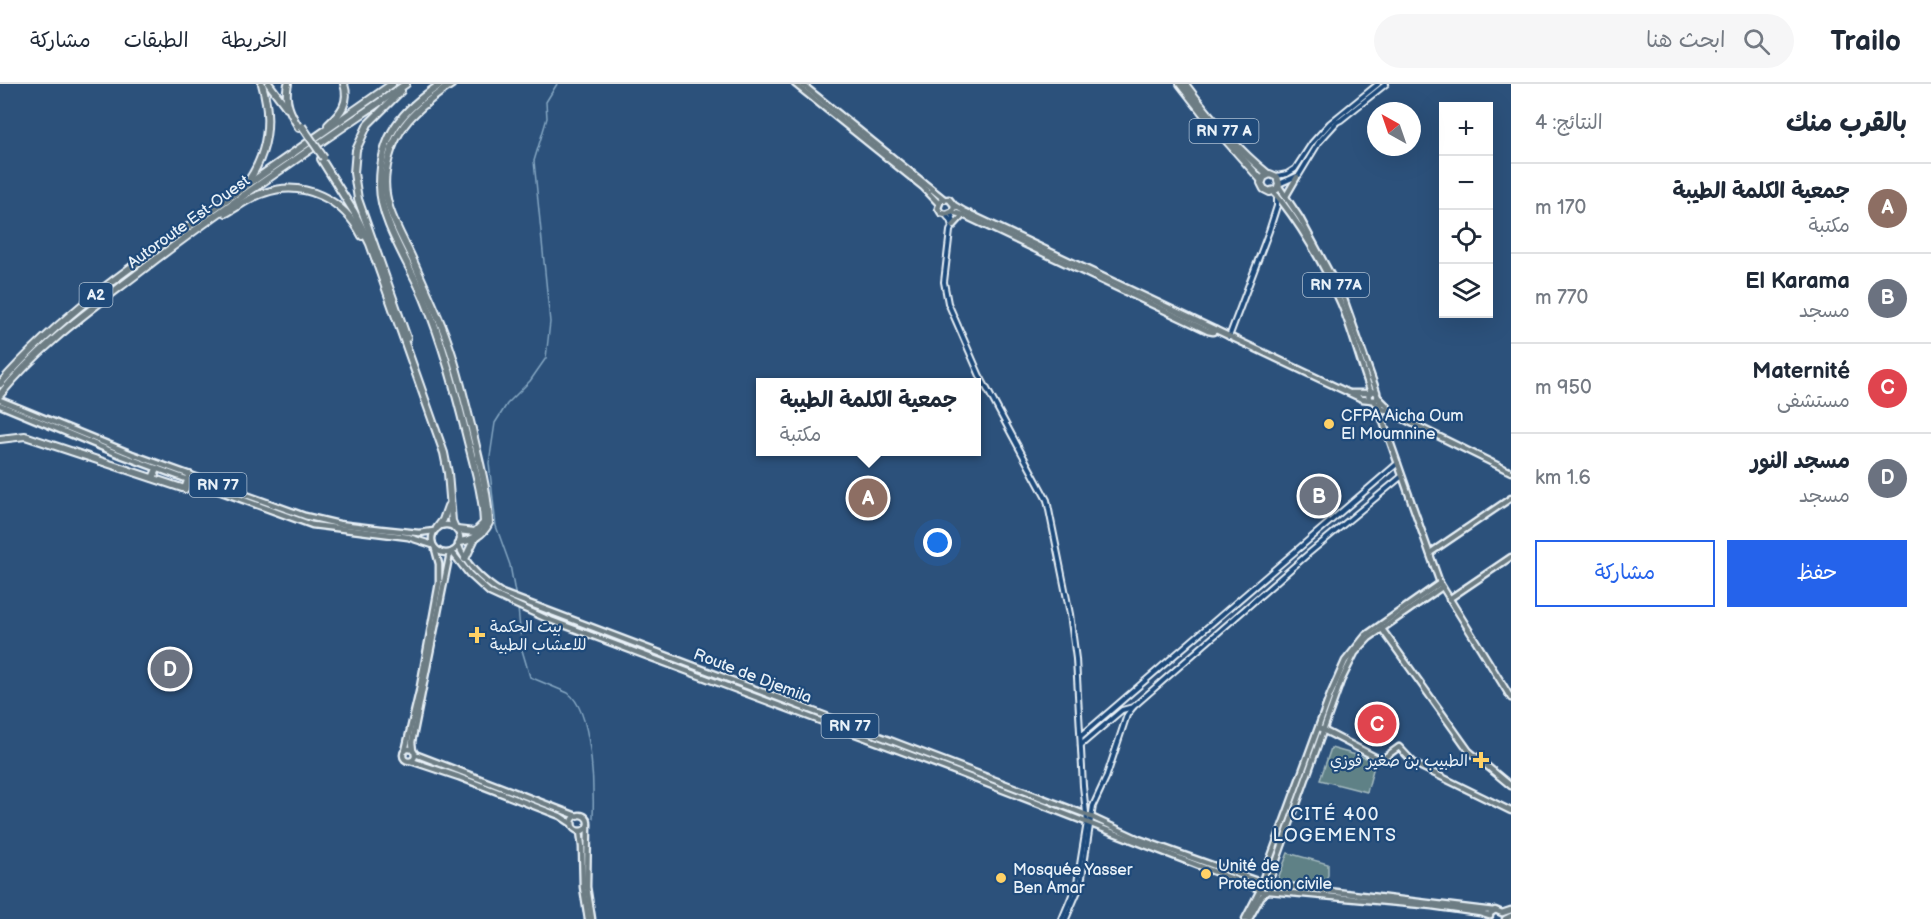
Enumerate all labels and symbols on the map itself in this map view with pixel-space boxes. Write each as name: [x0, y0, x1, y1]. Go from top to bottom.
north arrow: [1367, 102, 1421, 156]
road number: RN 77 A: [1190, 119, 1258, 143]
street label: Autoroute Est-Ouest: [124, 172, 254, 273]
road number: RN 77A: [1303, 273, 1369, 297]
road number: A2: [80, 283, 112, 307]
place label: CFPA Aicha Oum El Moumnine: [1341, 407, 1464, 444]
marker: CFPA Aicha Oum El Moumnine: [1322, 417, 1336, 431]
road number: RN 77: [190, 473, 246, 497]
pin: B: [1300, 474, 1338, 518]
pin: A: [848, 476, 888, 520]
your location: [923, 528, 952, 557]
place label: بيت الحكمة للاعشاب الطبية: [490, 618, 586, 655]
marker: بيت الحكمة للاعشاب الطبية: [468, 626, 486, 644]
street label: Route de Djemila: [691, 645, 814, 708]
pin: D: [150, 646, 190, 692]
pin: C: [1358, 702, 1396, 746]
road number: RN 77: [822, 714, 878, 738]
marker: الطبيب بن صغير فوزي: [1472, 751, 1490, 769]
place label: الطبيب بن صغير فوزي: [1330, 752, 1468, 772]
district label: CITÉ 400 LOGEMENTS: [1273, 802, 1397, 846]
place label: Unité de Protection civile: [1218, 857, 1333, 894]
place label: Mosquée Yasser Ben Amar: [1013, 861, 1133, 898]
marker: Unité de Protection civile: [1199, 867, 1213, 881]
marker: Mosquée Yasser Ben Amar: [994, 871, 1008, 885]

